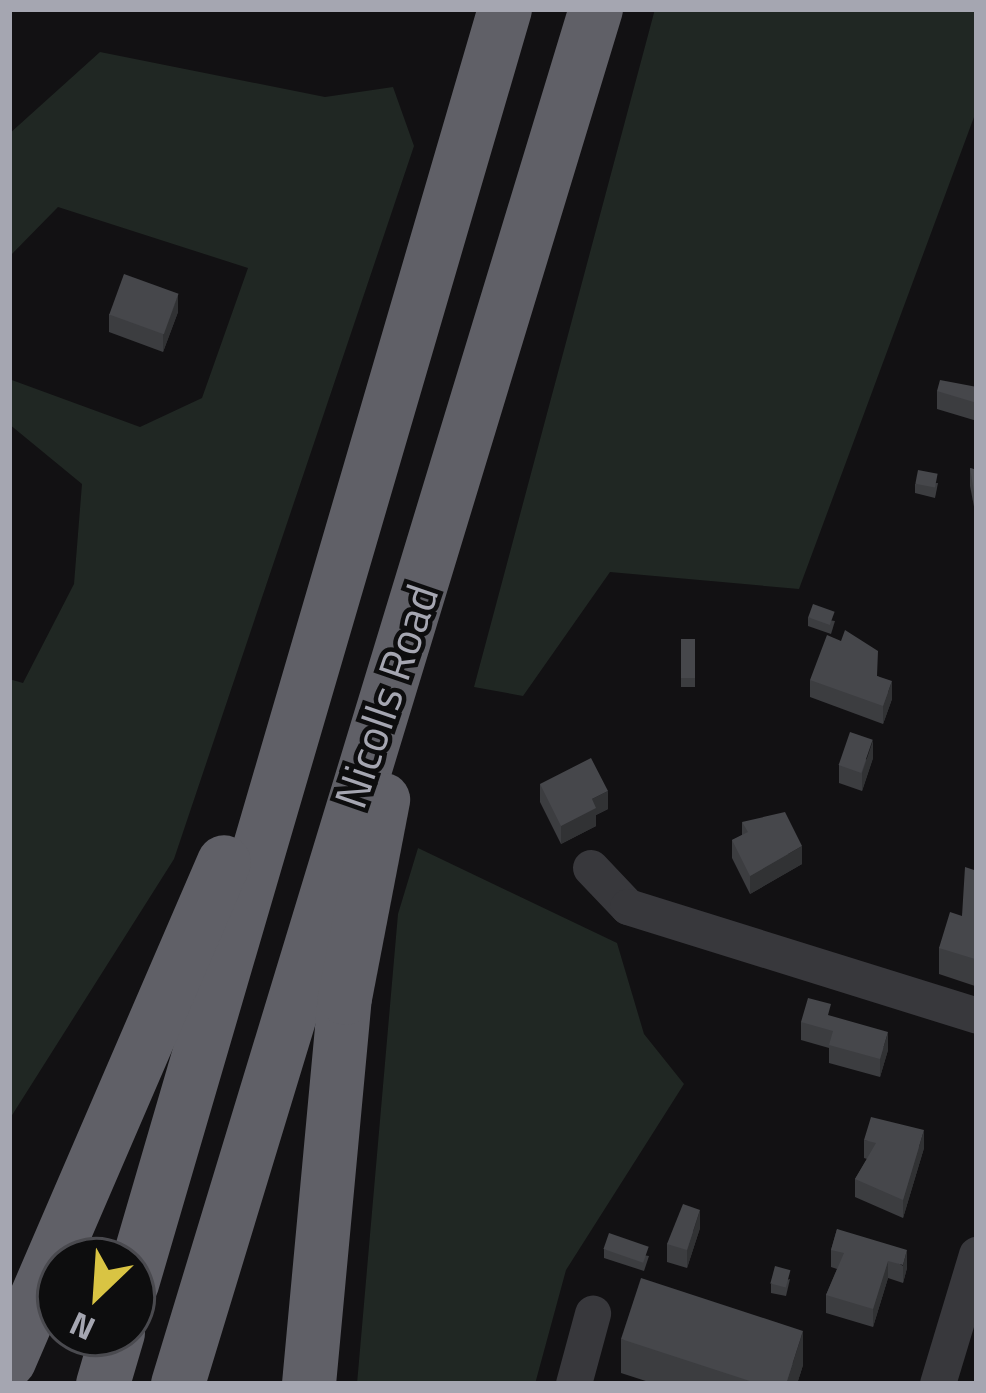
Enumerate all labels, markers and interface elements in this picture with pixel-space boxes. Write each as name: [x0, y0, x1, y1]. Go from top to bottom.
street label: Nicolls Road: [323, 577, 449, 815]
north arrow: [36, 1237, 156, 1357]
text: N: [61, 1299, 103, 1354]

